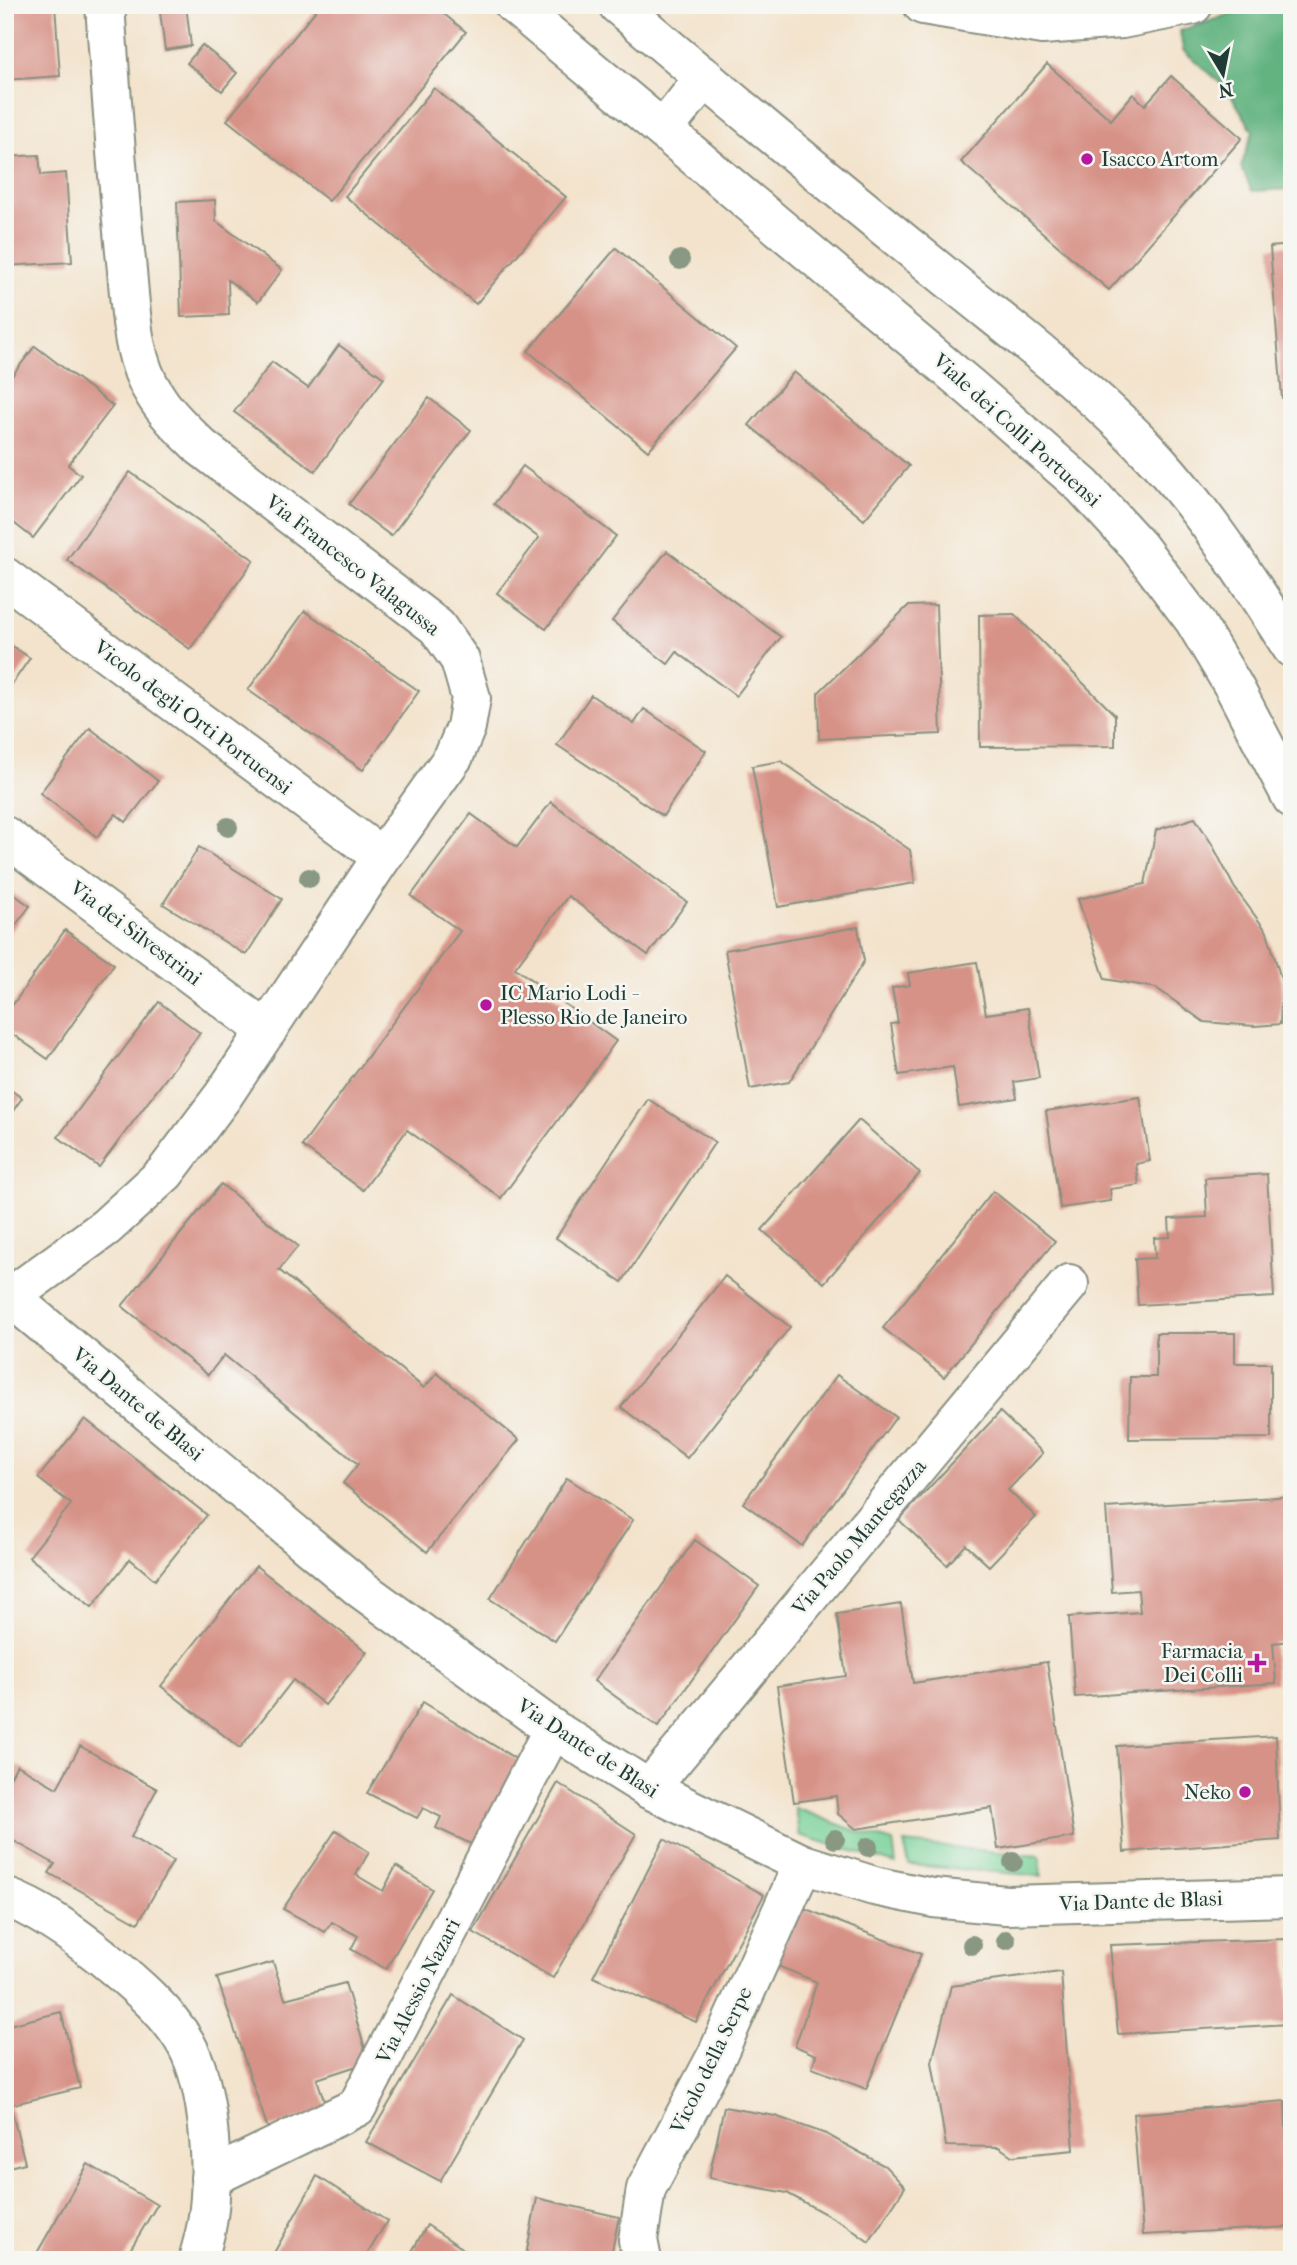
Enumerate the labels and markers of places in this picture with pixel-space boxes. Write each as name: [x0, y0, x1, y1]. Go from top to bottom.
place label: Isacco Artom: [1101, 147, 1219, 171]
marker: Isacco Artom: [1079, 151, 1095, 167]
place label: IC Mario Lodi - Plesso Rio de Janeiro: [500, 981, 687, 1029]
marker: IC Mario Lodi - Plesso Rio de Janeiro: [478, 997, 494, 1013]
place label: Farmacia Dei Colli: [1161, 1639, 1243, 1687]
marker: Farmacia Dei Colli: [1249, 1655, 1265, 1671]
place label: Neko: [1184, 1780, 1231, 1804]
marker: Neko: [1237, 1784, 1253, 1800]

